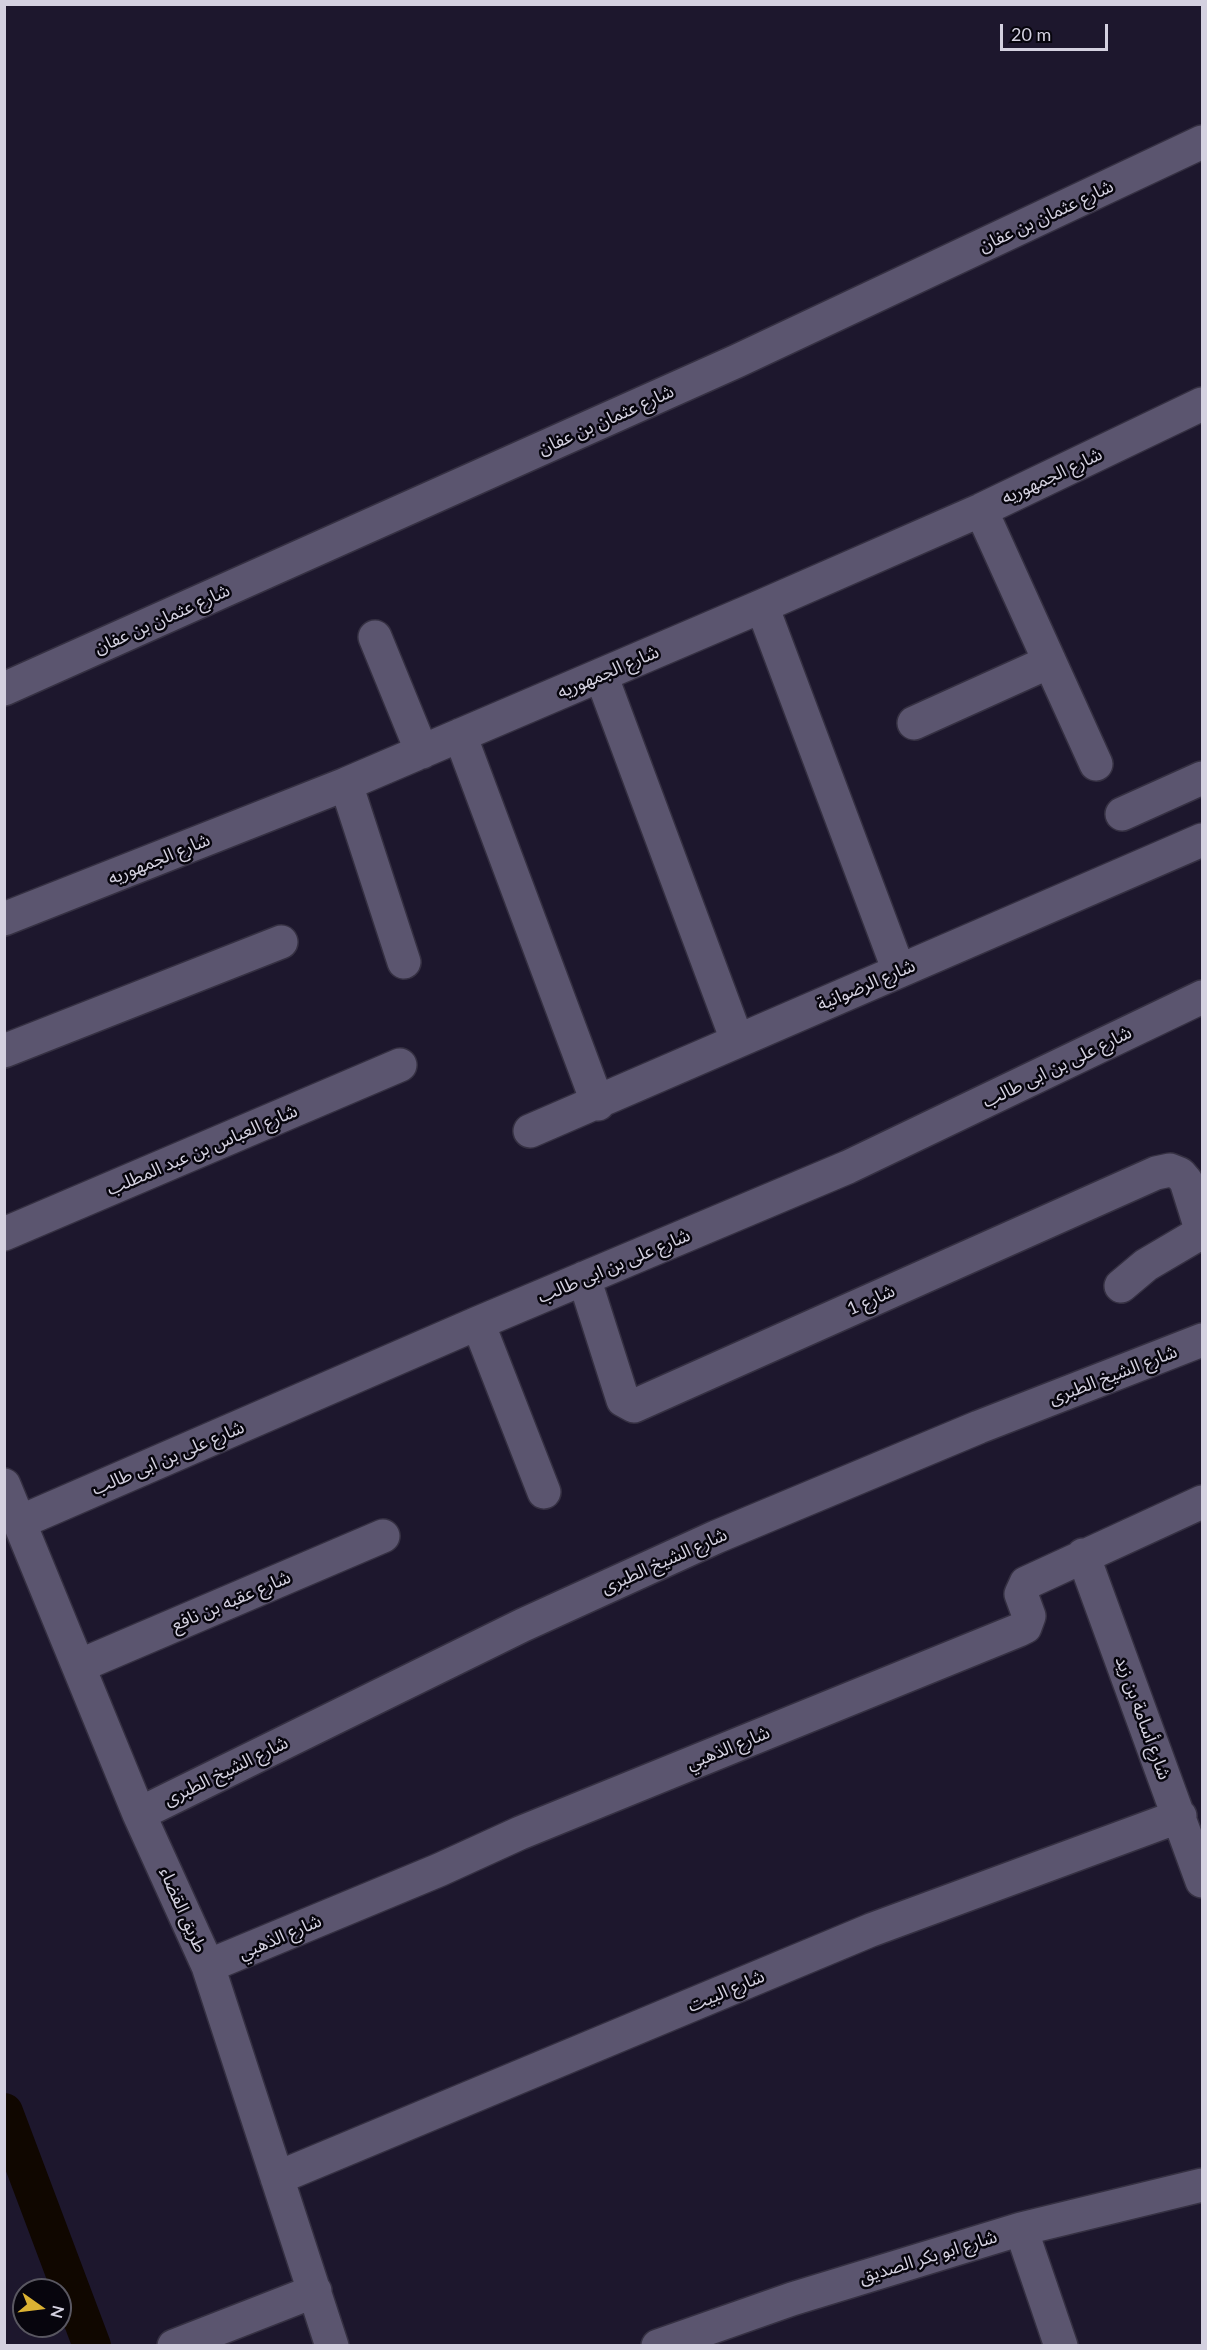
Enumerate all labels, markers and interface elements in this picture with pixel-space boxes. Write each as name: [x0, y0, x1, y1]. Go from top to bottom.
scale bar: [1003, 12, 1111, 50]
text: 20 m: [1011, 23, 1051, 45]
street label: شارع عثمان بن عفان: [975, 175, 1117, 257]
street label: شارع عثمان بن عفان: [535, 380, 677, 460]
street label: شارع الجمهوريه: [998, 443, 1106, 509]
street label: شارع عثمان بن عفان: [91, 579, 233, 659]
street label: شارع الجمهوريه: [554, 641, 662, 703]
street label: شارع الجمهوريه: [105, 829, 213, 889]
street label: شارع الرضوانية: [814, 955, 918, 1015]
street label: شارع على بن ابى طالب: [979, 1021, 1135, 1113]
street label: شارع العباس بن عبد المطلب: [103, 1100, 301, 1200]
street label: شارع على بن ابى طالب: [535, 1224, 693, 1308]
street label: شارع 1: [844, 1280, 898, 1320]
street label: شارع الشيخ الطبرى: [1046, 1341, 1180, 1409]
street label: شارع على بن ابى طالب: [89, 1416, 247, 1500]
street label: شارع الشيخ الطبرى: [598, 1524, 730, 1598]
street label: شارع عقبه بن نافع: [168, 1566, 294, 1636]
street label: شارع أسامة بن زيد: [1111, 1653, 1175, 1783]
street label: شارع الذهبي: [683, 1722, 773, 1774]
street label: شارع الشيخ الطبرى: [160, 1732, 292, 1810]
street label: طريق القضاء: [155, 1864, 211, 1956]
street label: شارع الذهبي: [235, 1910, 325, 1964]
street label: شارع البيت: [684, 1965, 768, 2017]
street label: شارع ابو بكر الصديق: [856, 2226, 1000, 2288]
north arrow: [12, 2278, 72, 2338]
text: N: [47, 2304, 69, 2320]

